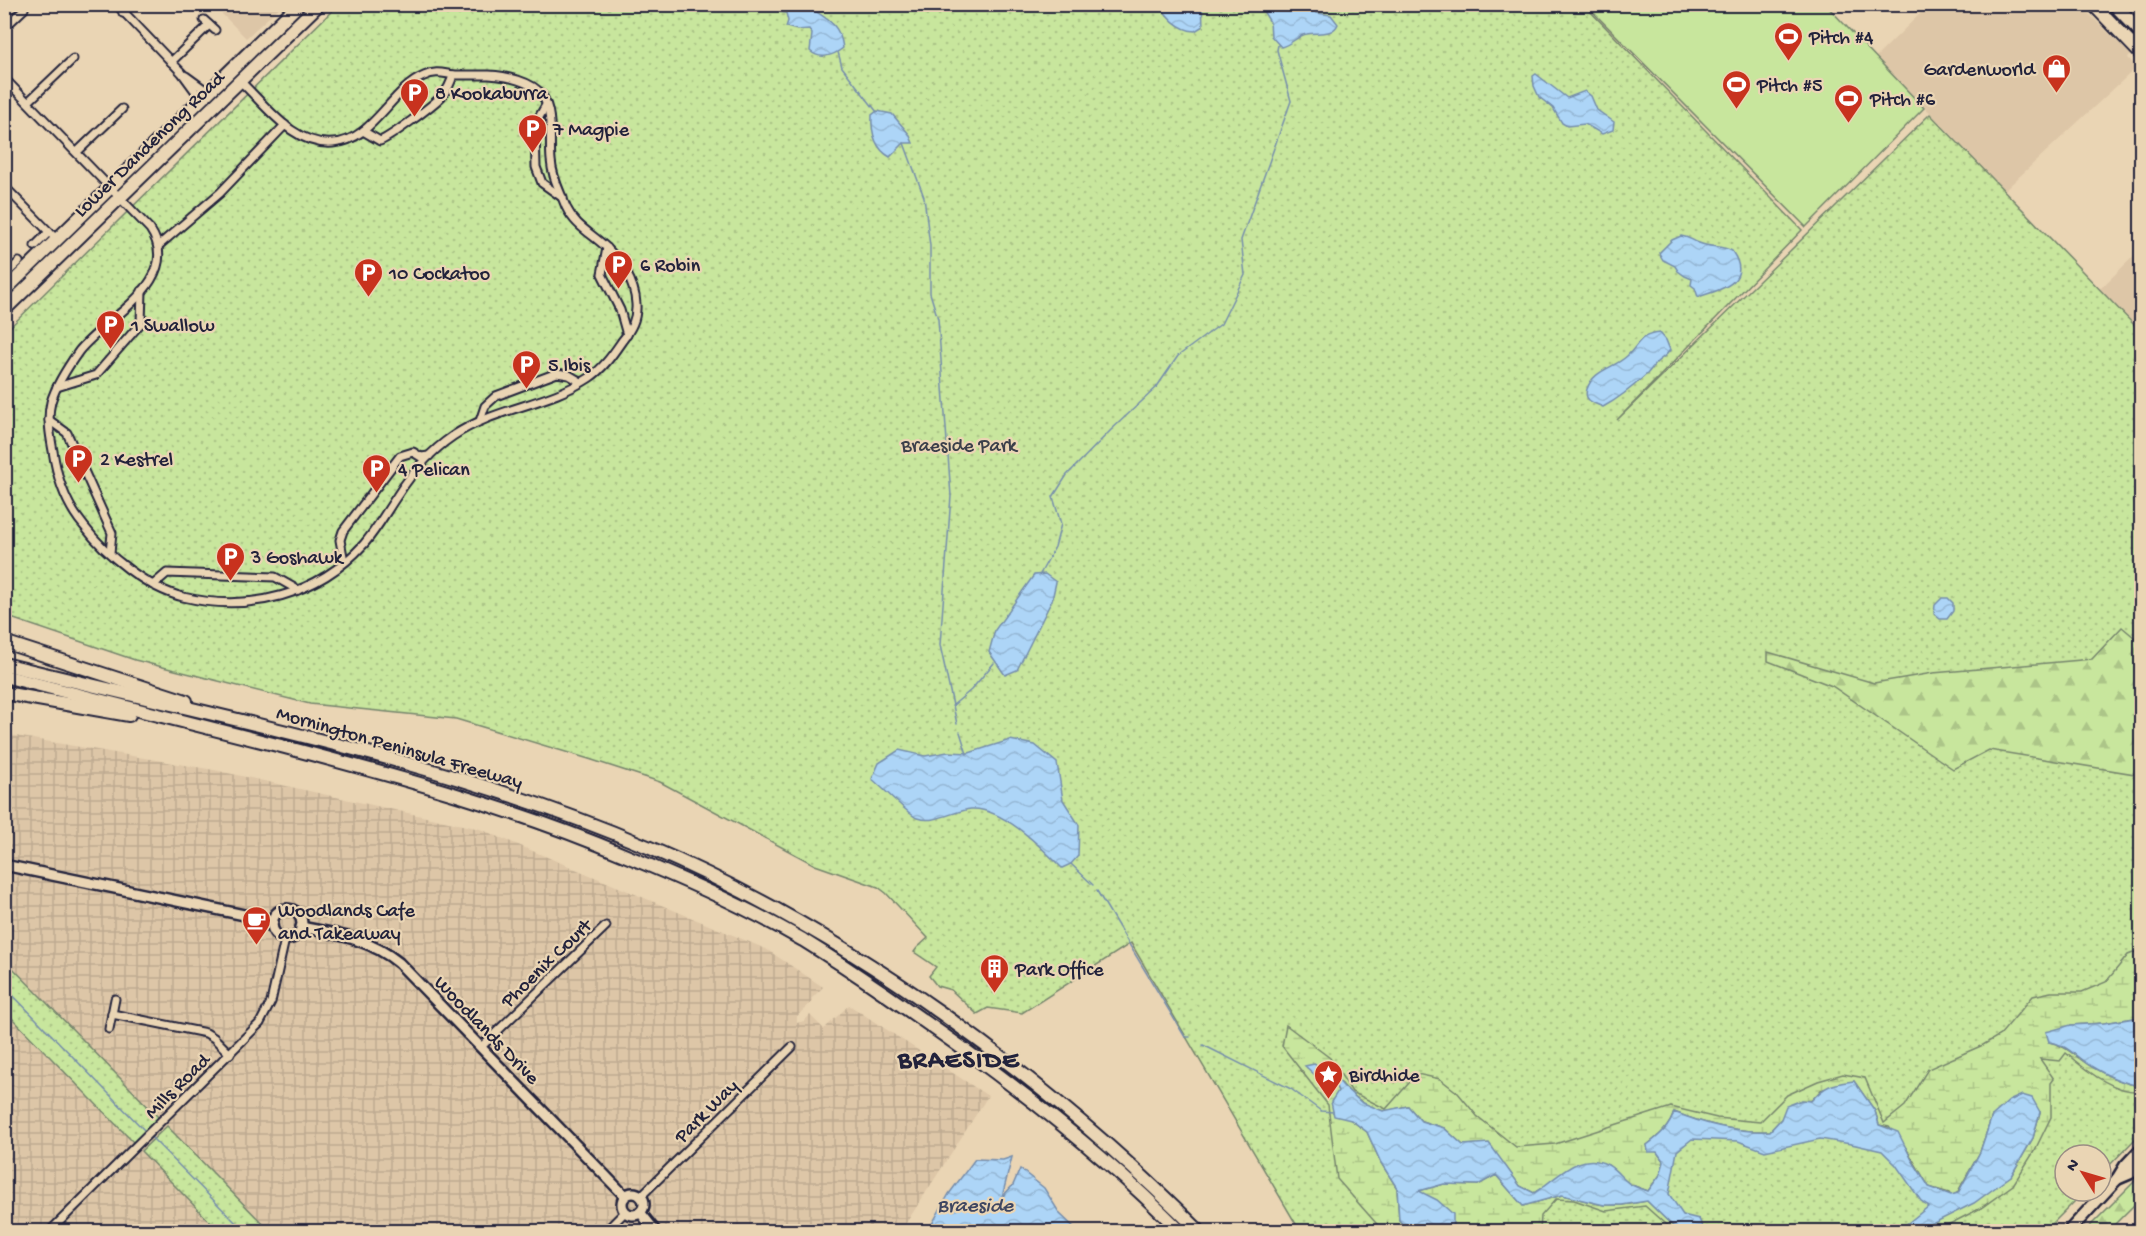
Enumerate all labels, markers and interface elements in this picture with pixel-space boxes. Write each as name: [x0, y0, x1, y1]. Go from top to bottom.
sports icon: Pitch #4: [1772, 20, 1804, 62]
place label: Pitch #4: [1808, 28, 1874, 51]
shop icon: Gardenworld: [2040, 52, 2072, 94]
place label: Gardenworld: [1924, 60, 2037, 83]
street label: Lower Dandenong Road: [70, 66, 232, 223]
sports icon: Pitch #5: [1720, 68, 1752, 110]
parking icon: 8 Kookaburra: [398, 76, 430, 118]
place label: Pitch #5: [1756, 76, 1822, 99]
sports icon: Pitch #6: [1833, 82, 1865, 124]
place label: 8 Kookaburra: [435, 84, 549, 107]
place label: Pitch #6: [1869, 90, 1936, 113]
parking icon: 7 Magpie: [516, 112, 548, 154]
place label: 7 Magpie: [552, 120, 630, 143]
parking icon: 6 Robin: [603, 248, 635, 290]
parking icon: 10 Cockatoo: [352, 256, 384, 298]
place label: 6 Robin: [640, 256, 701, 279]
place label: 10 Cockatoo: [388, 264, 490, 287]
parking icon: 1 Swallow: [94, 308, 126, 350]
place label: 1 Swallow: [130, 316, 215, 339]
parking icon: 5 Ibis: [511, 348, 543, 390]
place label: 5 Ibis: [548, 356, 591, 379]
park label: Braeside Park: [900, 436, 1019, 459]
parking icon: 2 Kestrel: [63, 442, 95, 484]
place label: 2 Kestrel: [100, 450, 173, 473]
parking icon: 4 Pelican: [361, 452, 393, 494]
place label: 4 Pelican: [398, 460, 470, 483]
parking icon: 3 Goshawk: [214, 540, 246, 582]
place label: 3 Goshawk: [250, 548, 345, 571]
street label: Mornington Peninsula Freeway: [273, 703, 525, 796]
place label: Woodlands Cafe and Takeaway: [278, 901, 415, 947]
cafe icon: Woodlands Cafe and Takeaway: [241, 904, 273, 946]
street label: Phoenix Court: [496, 914, 599, 1014]
building icon: Park Office: [978, 952, 1010, 994]
place label: Park Office: [1014, 960, 1104, 983]
street label: Woodlands Drive: [428, 972, 544, 1091]
district label: BRAESIDE: [897, 1047, 1020, 1078]
street label: Mills Road: [141, 1048, 217, 1125]
place icon: Birdhide: [1312, 1058, 1344, 1100]
place label: Birdhide: [1348, 1066, 1420, 1089]
street label: Park Way: [670, 1076, 744, 1150]
north arrow: [2053, 1143, 2113, 1203]
text: N: [2063, 1156, 2085, 1176]
water label: Braeside: [937, 1195, 1014, 1220]

